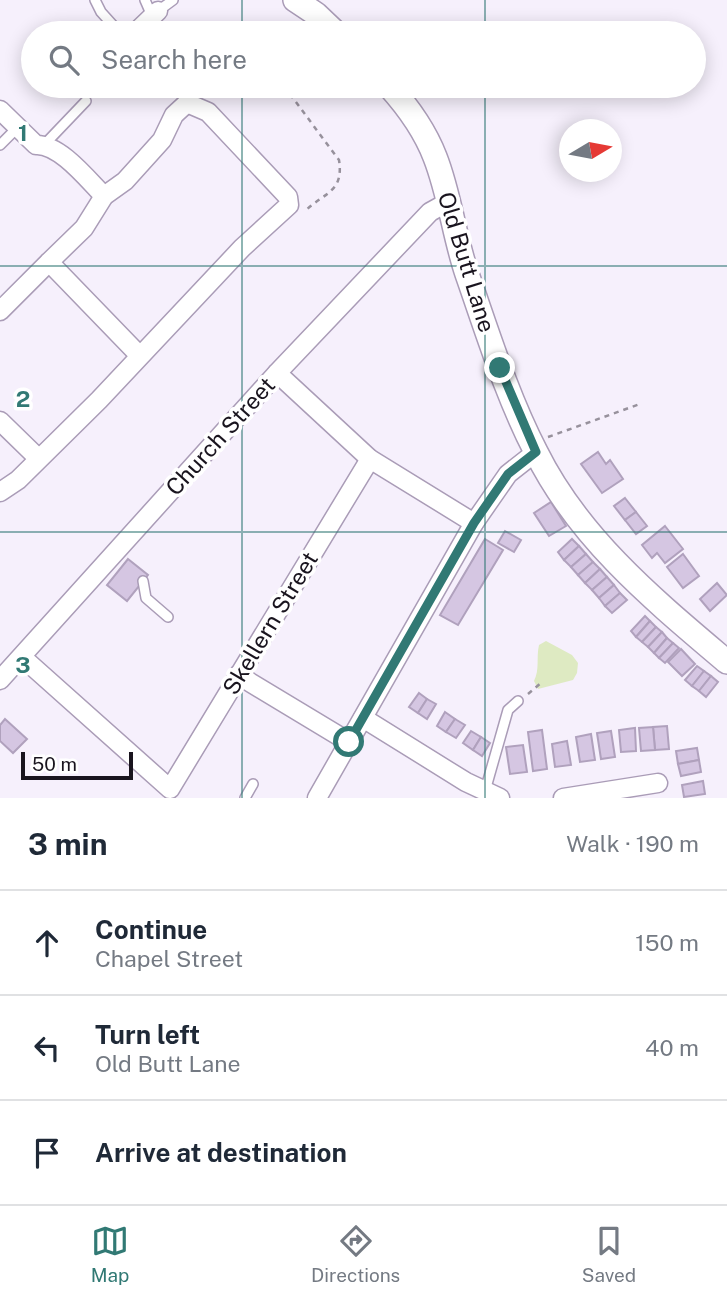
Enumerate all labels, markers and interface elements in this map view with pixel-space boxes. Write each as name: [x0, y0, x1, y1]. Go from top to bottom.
search box: [21, 21, 706, 98]
icon: search: [45, 41, 83, 79]
text: Search here: [101, 44, 247, 75]
text: 1: [18, 119, 28, 146]
north arrow: [559, 119, 622, 182]
street label: Old Butt Lane: [433, 188, 501, 336]
route end: [484, 352, 515, 383]
street label: Church Street: [160, 371, 280, 501]
text: 2: [16, 385, 30, 412]
street label: Skellern Street: [217, 547, 323, 699]
text: 3: [15, 651, 31, 678]
route start: [333, 726, 364, 757]
scale bar: [21, 749, 133, 781]
text: 50 m: [32, 753, 77, 775]
text: 3 min: [28, 826, 107, 862]
text: Walk · 190 m: [566, 830, 699, 857]
text: Continue: [95, 914, 207, 945]
icon: ahead: [28, 924, 66, 962]
text: 150 m: [635, 929, 699, 956]
text: Chapel Street: [95, 945, 243, 972]
text: Turn left: [95, 1019, 200, 1050]
icon: left: [28, 1029, 66, 1067]
text: 40 m: [645, 1034, 699, 1061]
text: Old Butt Lane: [95, 1050, 240, 1077]
icon: arrive: [28, 1134, 66, 1172]
text: Arrive at destination: [95, 1137, 347, 1168]
tab: Map: [91, 1222, 129, 1286]
tab: Directions: [311, 1222, 400, 1286]
tab: Saved: [582, 1222, 636, 1286]

